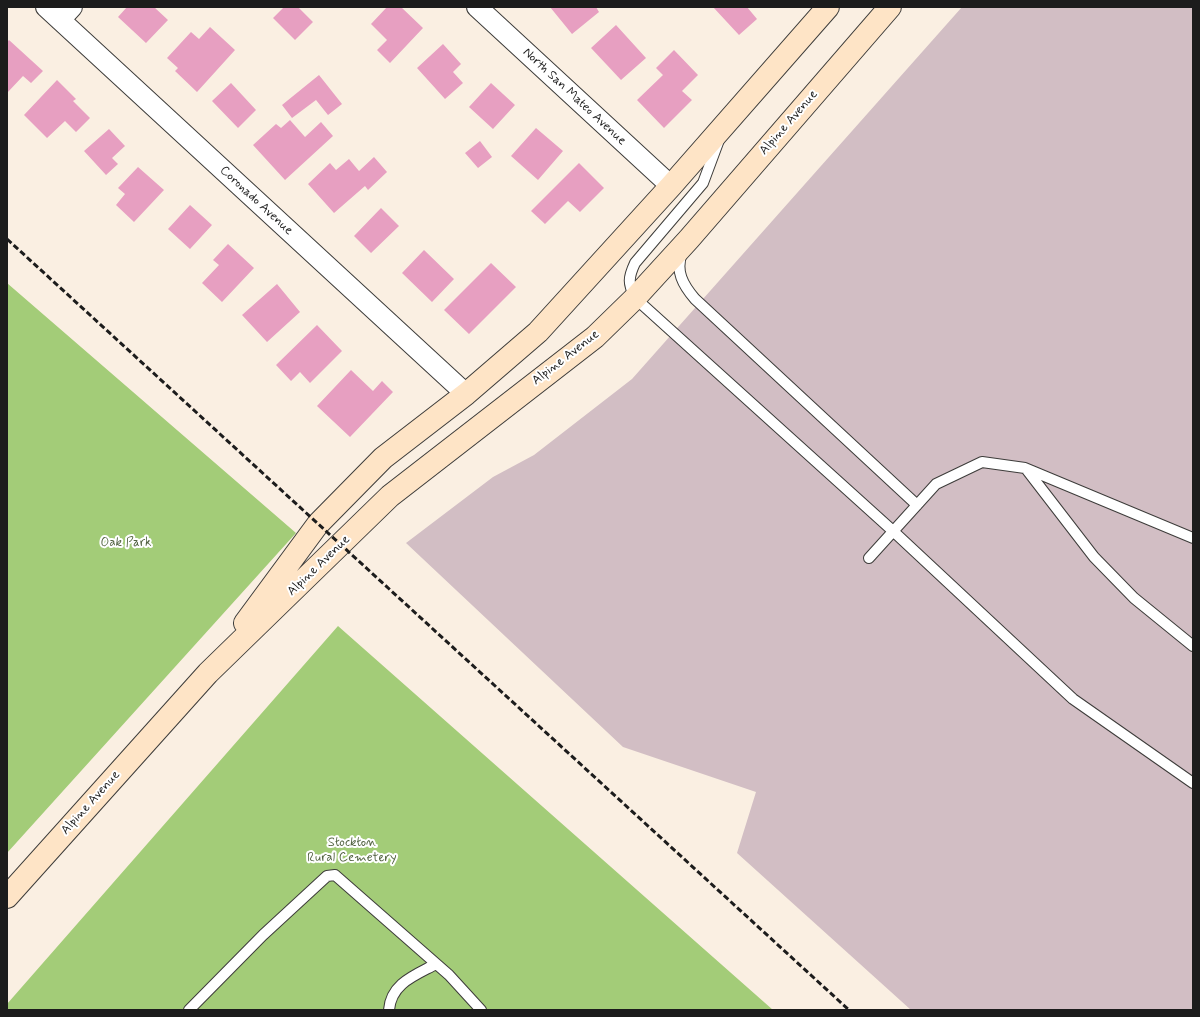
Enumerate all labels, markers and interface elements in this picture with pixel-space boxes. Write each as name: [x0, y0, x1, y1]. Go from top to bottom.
street label: North San Mateo Avenue: [519, 45, 629, 149]
street label: Alpine Avenue: [757, 87, 821, 159]
street label: Coronado Avenue: [216, 163, 296, 239]
street label: Alpine Avenue: [529, 327, 603, 389]
street label: Alpine Avenue: [284, 532, 354, 600]
park label: Oak Park: [100, 535, 152, 551]
street label: Alpine Avenue: [58, 768, 124, 838]
park label: Stockton Rural Cemetery: [307, 835, 397, 866]

